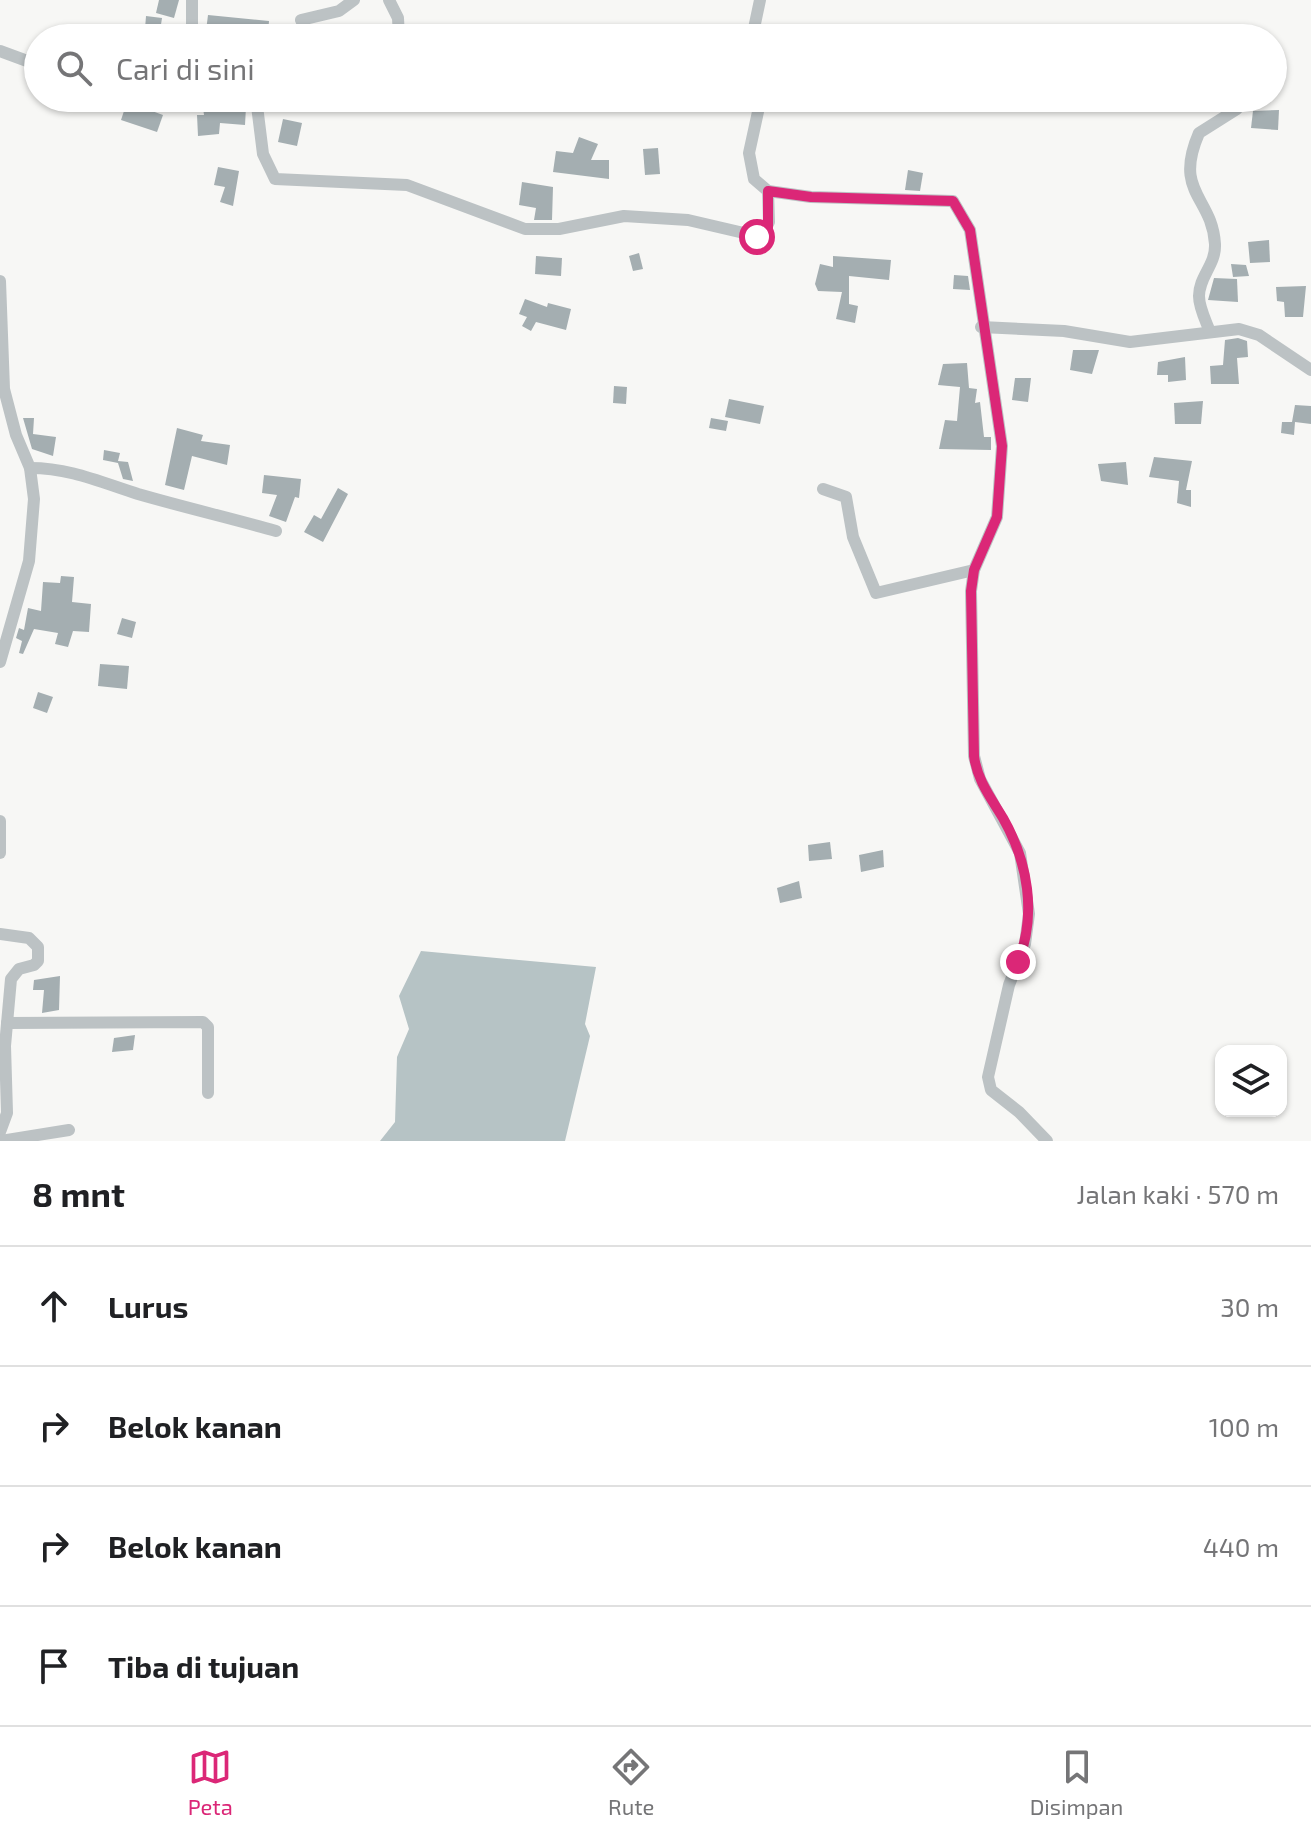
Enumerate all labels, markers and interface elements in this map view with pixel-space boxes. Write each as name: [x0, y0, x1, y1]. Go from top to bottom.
search box: [24, 24, 1287, 112]
icon: search: [52, 46, 96, 90]
text: Cari di sini: [116, 50, 255, 86]
route start: [739, 219, 775, 255]
route end: [1000, 944, 1036, 980]
map controls: [1215, 1045, 1287, 1117]
button: layers: [1215, 1045, 1287, 1117]
text: 8 mnt: [32, 1173, 125, 1214]
text: Jalan kaki · 570 m: [1077, 1178, 1279, 1209]
icon: ahead: [32, 1284, 76, 1328]
text: Lurus: [108, 1288, 188, 1324]
text: 30 m: [1220, 1291, 1279, 1322]
icon: right: [32, 1404, 76, 1448]
text: Belok kanan: [108, 1408, 282, 1444]
text: 100 m: [1209, 1411, 1279, 1442]
icon: right: [32, 1524, 76, 1568]
text: Belok kanan: [108, 1528, 282, 1564]
text: 440 m: [1203, 1531, 1279, 1562]
icon: arrive: [32, 1644, 76, 1688]
text: Tiba di tujuan: [108, 1648, 299, 1684]
tab: Peta: [188, 1745, 233, 1819]
tab: Rute: [608, 1745, 654, 1819]
tab: Disimpan: [1030, 1745, 1123, 1819]

